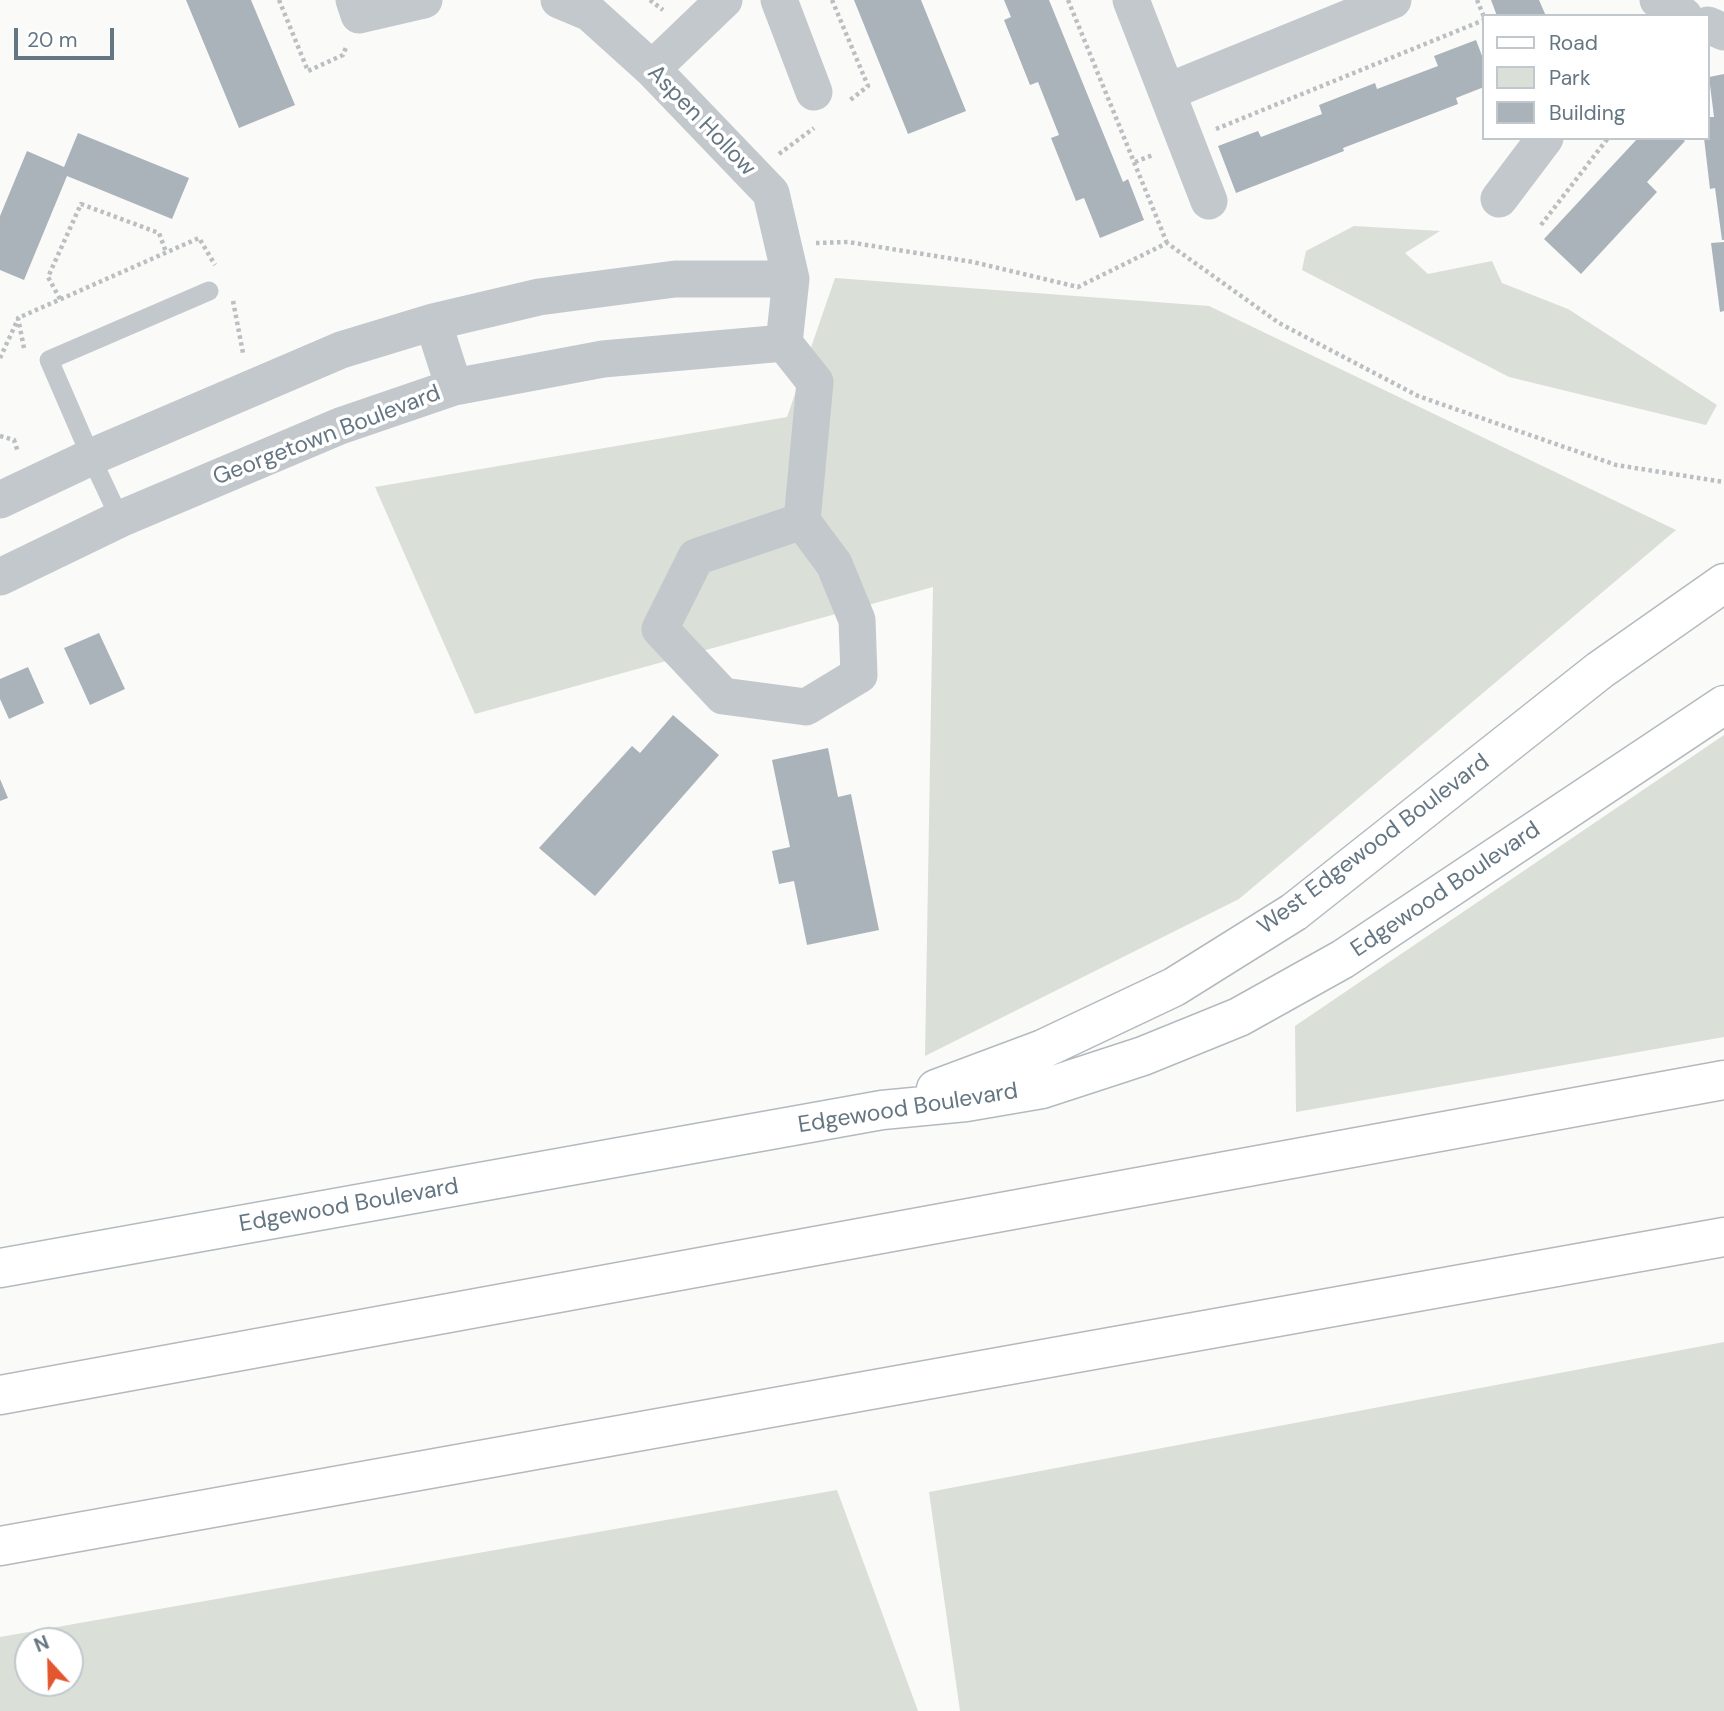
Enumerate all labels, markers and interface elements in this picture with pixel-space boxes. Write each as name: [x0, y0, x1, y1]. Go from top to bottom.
scale bar: [18, 14, 117, 58]
legend: [1482, 14, 1710, 140]
text: 20 m: [27, 26, 78, 54]
text: Road: [1549, 29, 1598, 57]
street label: Aspen Hollow: [641, 60, 761, 182]
text: Park: [1549, 64, 1590, 92]
text: Building: [1549, 99, 1625, 127]
street label: Georgetown Boulevard: [209, 380, 445, 492]
street label: West Edgewood Boulevard: [1253, 749, 1495, 941]
street label: Edgewood Boulevard: [1346, 816, 1546, 964]
street label: Edgewood Boulevard: [796, 1078, 1020, 1140]
street label: Edgewood Boulevard: [237, 1173, 461, 1239]
north arrow: [14, 1627, 84, 1697]
text: N: [31, 1630, 53, 1658]

